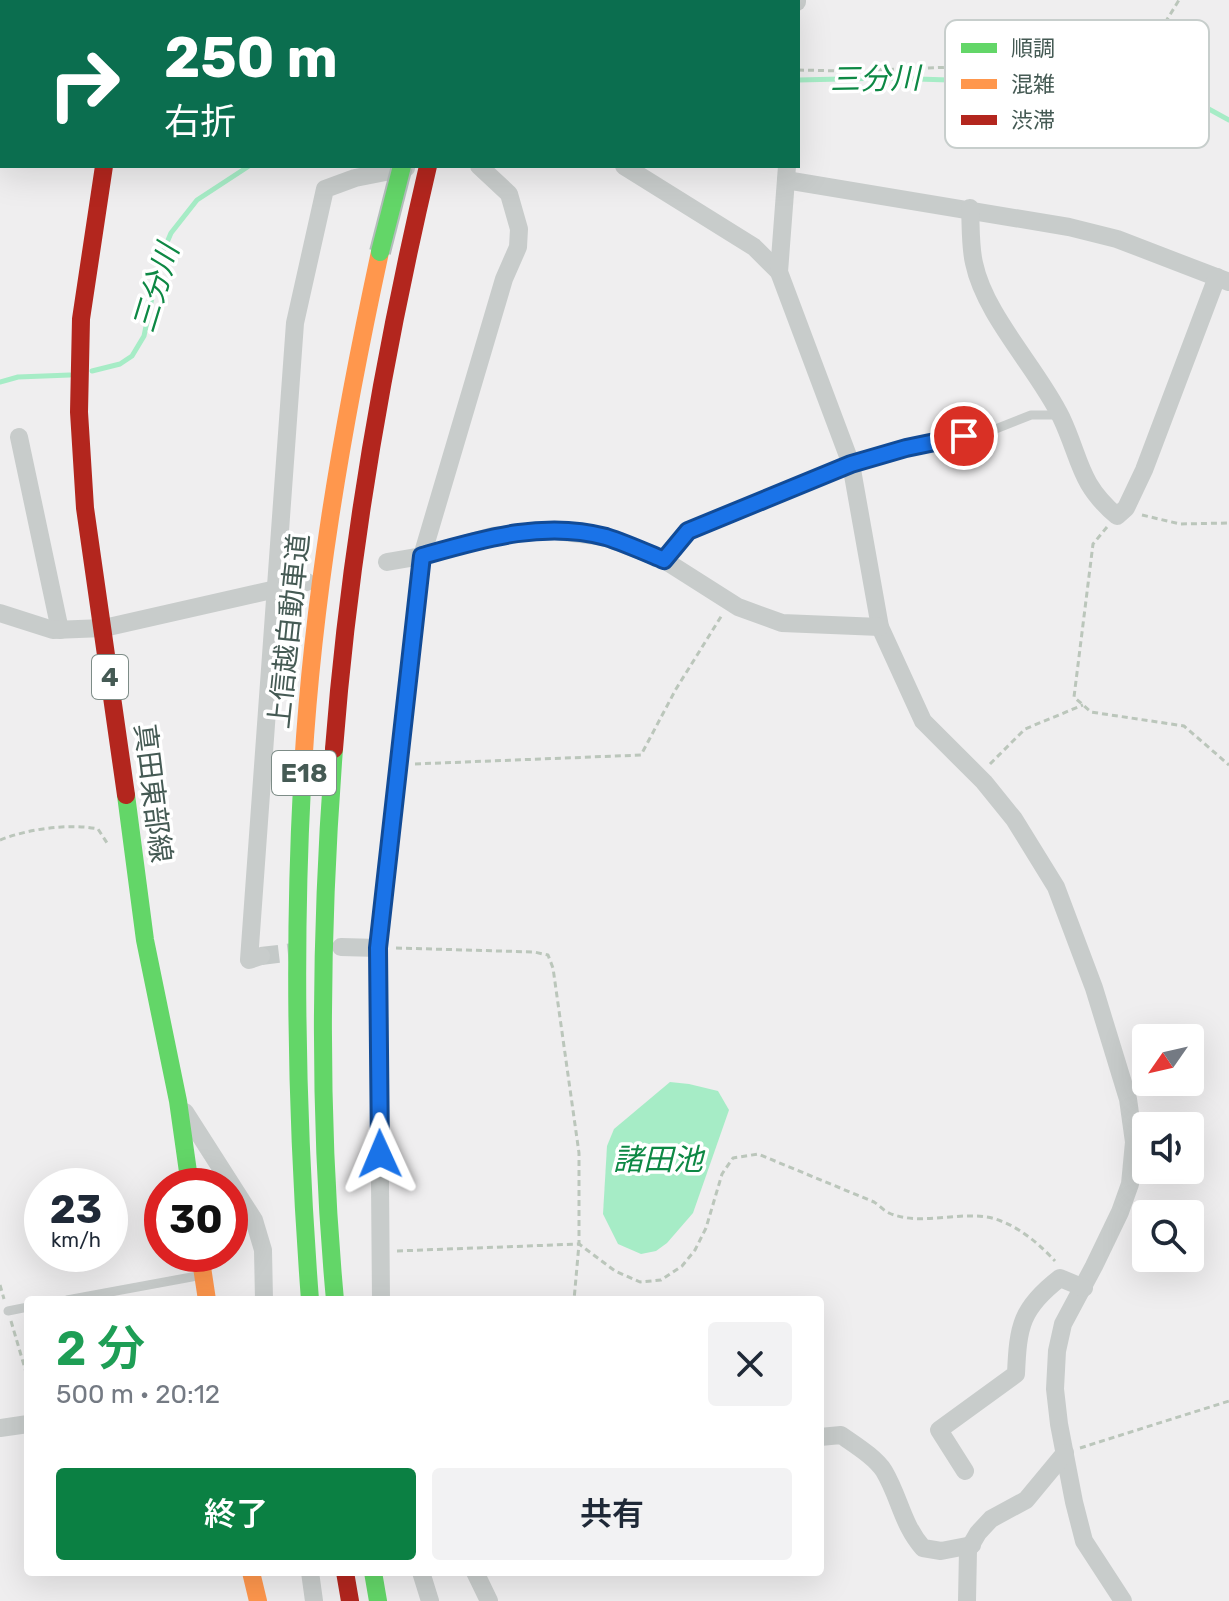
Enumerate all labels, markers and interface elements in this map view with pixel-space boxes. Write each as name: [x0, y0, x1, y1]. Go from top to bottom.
legend: [945, 20, 1209, 148]
text: 250 m: [164, 25, 338, 91]
icon: right: [32, 32, 136, 136]
text: 順調: [1011, 35, 1055, 62]
water label: 三分川: [830, 60, 923, 98]
text: 混雑: [1011, 71, 1055, 98]
text: 右折: [164, 100, 236, 143]
text: 渋滞: [1011, 107, 1055, 134]
water label: 三分川: [126, 237, 187, 336]
pin: [930, 402, 998, 470]
icon: arrive: [942, 414, 986, 458]
street label: 上信越自動車道: [262, 532, 316, 730]
road number: 4: [92, 655, 128, 699]
street label: 真田東部線: [128, 722, 178, 864]
road number: E18: [272, 751, 336, 795]
north arrow: [1132, 1024, 1204, 1096]
map controls: [1132, 1024, 1204, 1272]
position arrow: [338, 1112, 422, 1196]
button: sound: [1132, 1112, 1204, 1184]
water label: 諸田池: [613, 1142, 706, 1178]
speed limit sign: 30: [144, 1168, 248, 1272]
text: 23: [50, 1186, 102, 1233]
button: search: [1132, 1200, 1204, 1272]
text: km/h: [51, 1228, 101, 1252]
text: 2 分: [56, 1320, 145, 1377]
button: close: [708, 1322, 792, 1406]
text: 500 m · 20:12: [56, 1379, 220, 1410]
button: 終了: [56, 1468, 416, 1560]
button: 共有: [432, 1468, 792, 1560]

